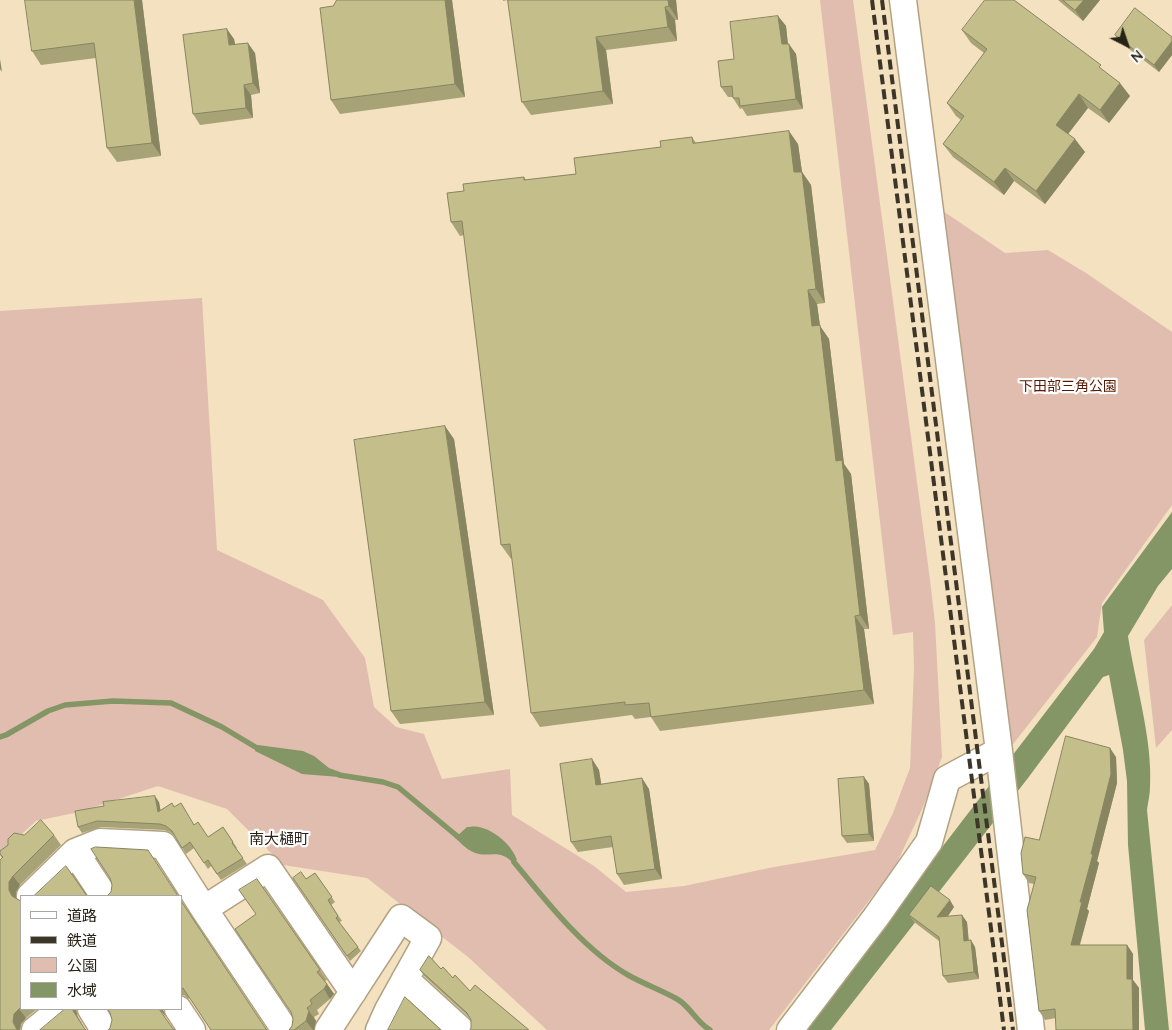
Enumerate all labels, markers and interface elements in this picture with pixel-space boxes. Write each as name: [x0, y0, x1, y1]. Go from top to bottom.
north arrow: [1102, 20, 1152, 70]
text: N: [1127, 46, 1147, 66]
park label: 下田部三角公園: [1019, 379, 1117, 395]
district label: 南大樋町: [249, 830, 309, 848]
legend: [20, 895, 182, 1010]
text: 道路: [67, 906, 97, 925]
text: 鉄道: [67, 931, 97, 950]
text: 公園: [67, 956, 97, 975]
text: 水域: [67, 981, 97, 1000]

